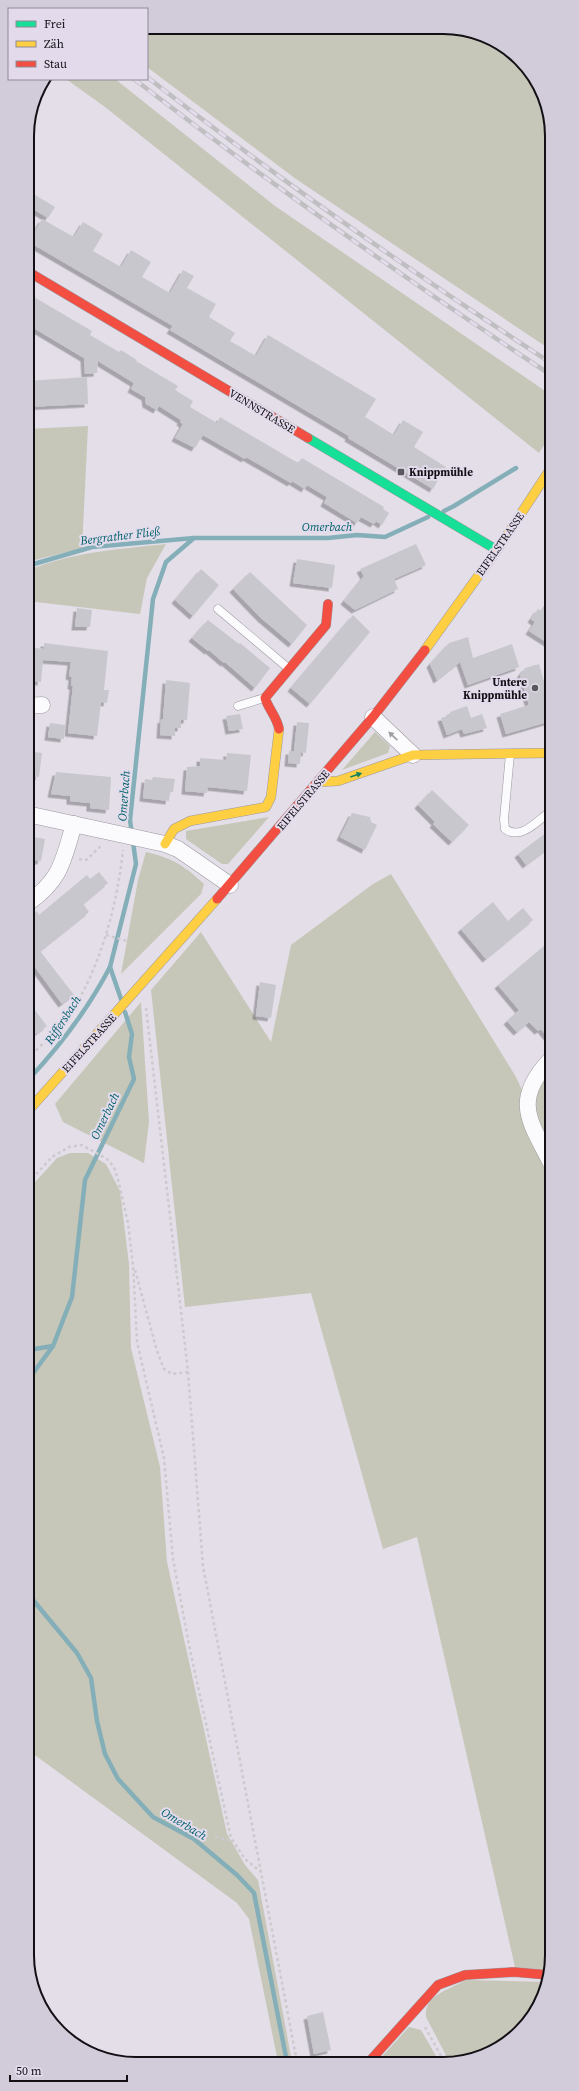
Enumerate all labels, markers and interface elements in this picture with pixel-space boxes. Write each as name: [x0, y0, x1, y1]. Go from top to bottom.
legend: [8, 8, 148, 80]
text: Frei: [44, 16, 66, 32]
text: Zäh: [44, 36, 64, 52]
text: Stau: [44, 56, 67, 72]
street label: VENNSTRASSE: [226, 386, 298, 437]
place label: Knippmühle: [409, 465, 473, 480]
marker: Knippmühle: [396, 467, 406, 477]
street label: EIFELSTRASSE: [473, 509, 528, 579]
water label: Omerbach: [302, 519, 353, 535]
water label: Bergrather Fließ: [78, 523, 162, 549]
place label: Untere Knippmühle: [463, 675, 527, 703]
marker: Untere Knippmühle: [530, 683, 540, 693]
one-way arrow: [388, 731, 398, 741]
street label: EIFELSTRASSE: [274, 767, 333, 834]
water label: Omerbach: [114, 770, 134, 822]
one-way arrow: [351, 771, 363, 777]
water label: Riffersbach: [41, 992, 85, 1048]
street label: EIFELSTRASSE: [59, 1010, 120, 1076]
water label: Omerbach: [87, 1089, 123, 1142]
water label: Omerbach: [158, 1804, 210, 1844]
scale bar: [10, 2057, 127, 2083]
text: 50 m: [16, 2063, 42, 2079]

